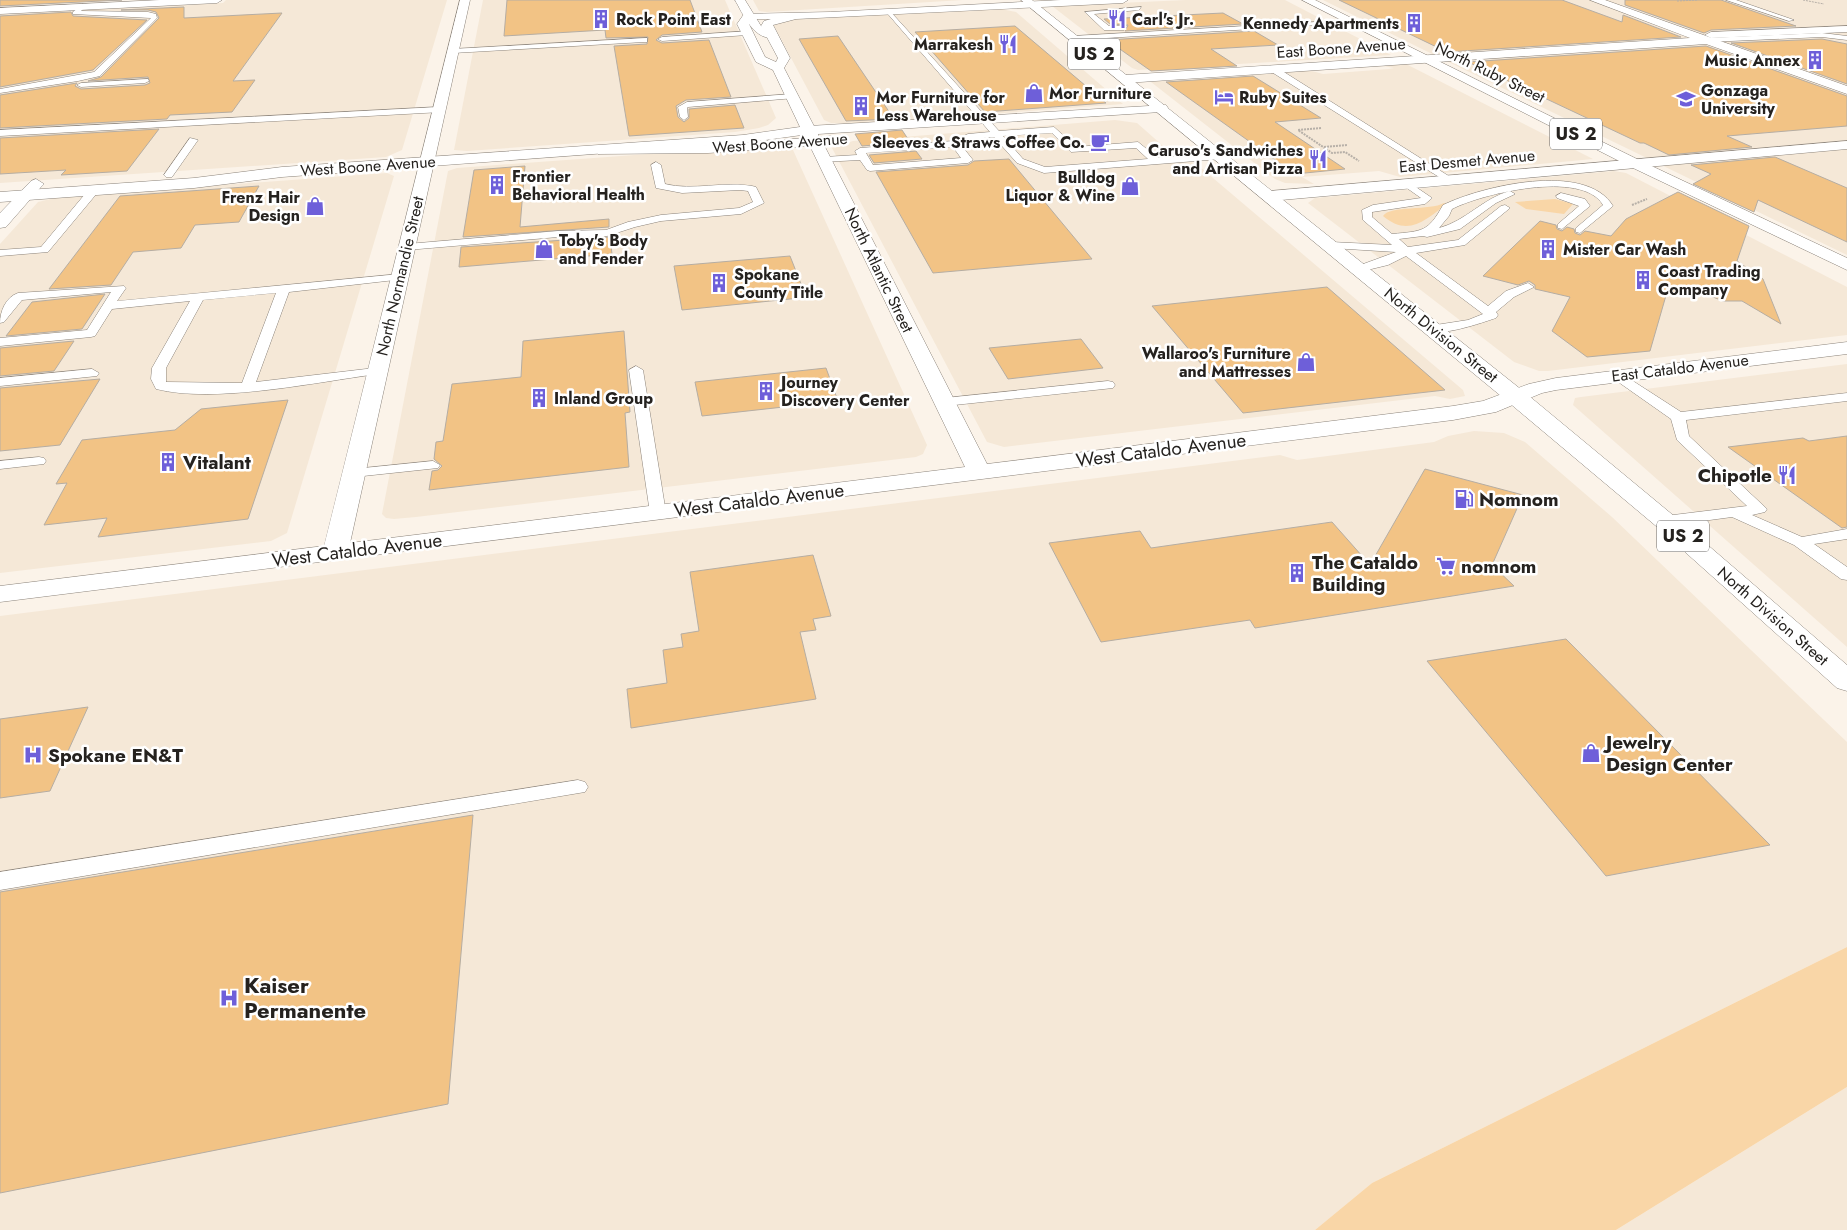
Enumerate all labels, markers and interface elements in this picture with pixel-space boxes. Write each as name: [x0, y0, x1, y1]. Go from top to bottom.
building icon: Rock Point East: [590, 8, 612, 30]
place label: Rock Point East: [616, 8, 732, 31]
restaurant icon: Carl's Jr.: [1106, 8, 1128, 30]
place label: Carl's Jr.: [1132, 8, 1194, 31]
place label: Kennedy Apartments: [1243, 12, 1399, 35]
building icon: Kennedy Apartments: [1403, 12, 1425, 34]
street label: East Boone Avenue: [1276, 32, 1406, 64]
place label: Marrakesh: [914, 33, 993, 56]
restaurant icon: Marrakesh: [997, 33, 1019, 55]
street label: North Ruby Street: [1431, 35, 1549, 109]
road number: US 2: [1068, 39, 1120, 70]
place label: Music Annex: [1705, 49, 1800, 72]
building icon: Music Annex: [1804, 49, 1826, 71]
place label: Gonzaga University: [1701, 79, 1776, 120]
shop icon: Mor Furniture: [1023, 82, 1045, 104]
place label: Mor Furniture: [1049, 82, 1152, 105]
place label: Mor Furniture for Less Warehouse: [876, 86, 1006, 127]
hotel icon: Ruby Suites: [1213, 86, 1235, 108]
place label: Ruby Suites: [1239, 86, 1327, 109]
school or university icon: Gonzaga University: [1675, 88, 1697, 110]
building icon: Mor Furniture for Less Warehouse: [850, 95, 872, 117]
road number: US 2: [1550, 118, 1602, 150]
street label: West Boone Avenue: [712, 127, 848, 159]
place label: Sleeves & Straws Coffee Co.: [872, 131, 1085, 154]
cafe icon: Sleeves & Straws Coffee Co.: [1089, 131, 1111, 153]
place label: Caruso's Sandwiches and Artisan Pizza: [1148, 139, 1303, 180]
street label: East Desmet Avenue: [1398, 144, 1536, 178]
restaurant icon: Caruso's Sandwiches and Artisan Pizza: [1307, 148, 1329, 170]
street label: West Boone Avenue: [300, 150, 436, 182]
place label: Frontier Behavioral Health: [512, 165, 645, 206]
place label: Bulldog Liquor & Wine: [1006, 166, 1115, 207]
building icon: Frontier Behavioral Health: [486, 174, 508, 196]
shop icon: Bulldog Liquor & Wine: [1119, 175, 1141, 197]
place label: Frenz Hair Design: [221, 186, 300, 227]
street label: North Normandie Street: [370, 194, 430, 358]
shop icon: Frenz Hair Design: [304, 195, 326, 217]
street label: North Atlantic Street: [839, 204, 919, 337]
place label: Toby's Body and Fender: [559, 229, 648, 270]
shop icon: Toby's Body and Fender: [533, 238, 555, 260]
building icon: Mister Car Wash: [1537, 238, 1559, 260]
place label: Mister Car Wash: [1563, 238, 1686, 261]
place label: Coast Trading Company: [1658, 260, 1761, 301]
place label: Spokane County Title: [734, 263, 823, 304]
building icon: Coast Trading Company: [1632, 269, 1654, 291]
building icon: Spokane County Title: [708, 272, 730, 294]
street label: North Division Street: [1379, 282, 1503, 388]
place label: Wallaroo's Furniture and Mattresses: [1142, 342, 1291, 383]
street label: East Cataldo Avenue: [1610, 348, 1750, 388]
shop icon: Wallaroo's Furniture and Mattresses: [1295, 351, 1317, 373]
place label: Journey Discovery Center: [778, 371, 910, 412]
building icon: Journey Discovery Center: [755, 380, 777, 402]
building icon: Inland Group: [528, 387, 550, 409]
place label: Inland Group: [554, 387, 653, 410]
street label: West Cataldo Avenue: [1074, 426, 1248, 474]
place label: Vitalant: [182, 449, 251, 476]
building icon: Vitalant: [157, 451, 179, 473]
place label: Chipotle: [1698, 462, 1772, 489]
restaurant icon: Chipotle: [1776, 464, 1798, 486]
street label: West Cataldo Avenue: [672, 476, 846, 524]
place label: Nomnom: [1479, 486, 1559, 513]
fuel station icon: Nomnom: [1453, 488, 1475, 510]
road number: US 2: [1657, 520, 1709, 552]
street label: West Cataldo Avenue: [270, 526, 444, 574]
place label: The Cataldo Building: [1312, 549, 1418, 598]
place label: nomnom: [1461, 553, 1536, 580]
supermarket icon: nomnom: [1435, 555, 1457, 577]
street label: North Division Street: [1712, 561, 1834, 671]
building icon: The Cataldo Building: [1286, 562, 1308, 584]
place label: Jewelry Design Center: [1602, 729, 1733, 778]
place label: Spokane EN&T: [48, 742, 183, 769]
shop icon: Jewelry Design Center: [1580, 742, 1602, 764]
hospital icon: Spokane EN&T: [22, 744, 44, 766]
place label: Kaiser Permanente: [244, 969, 366, 1026]
hospital icon: Kaiser Permanente: [218, 987, 240, 1009]

